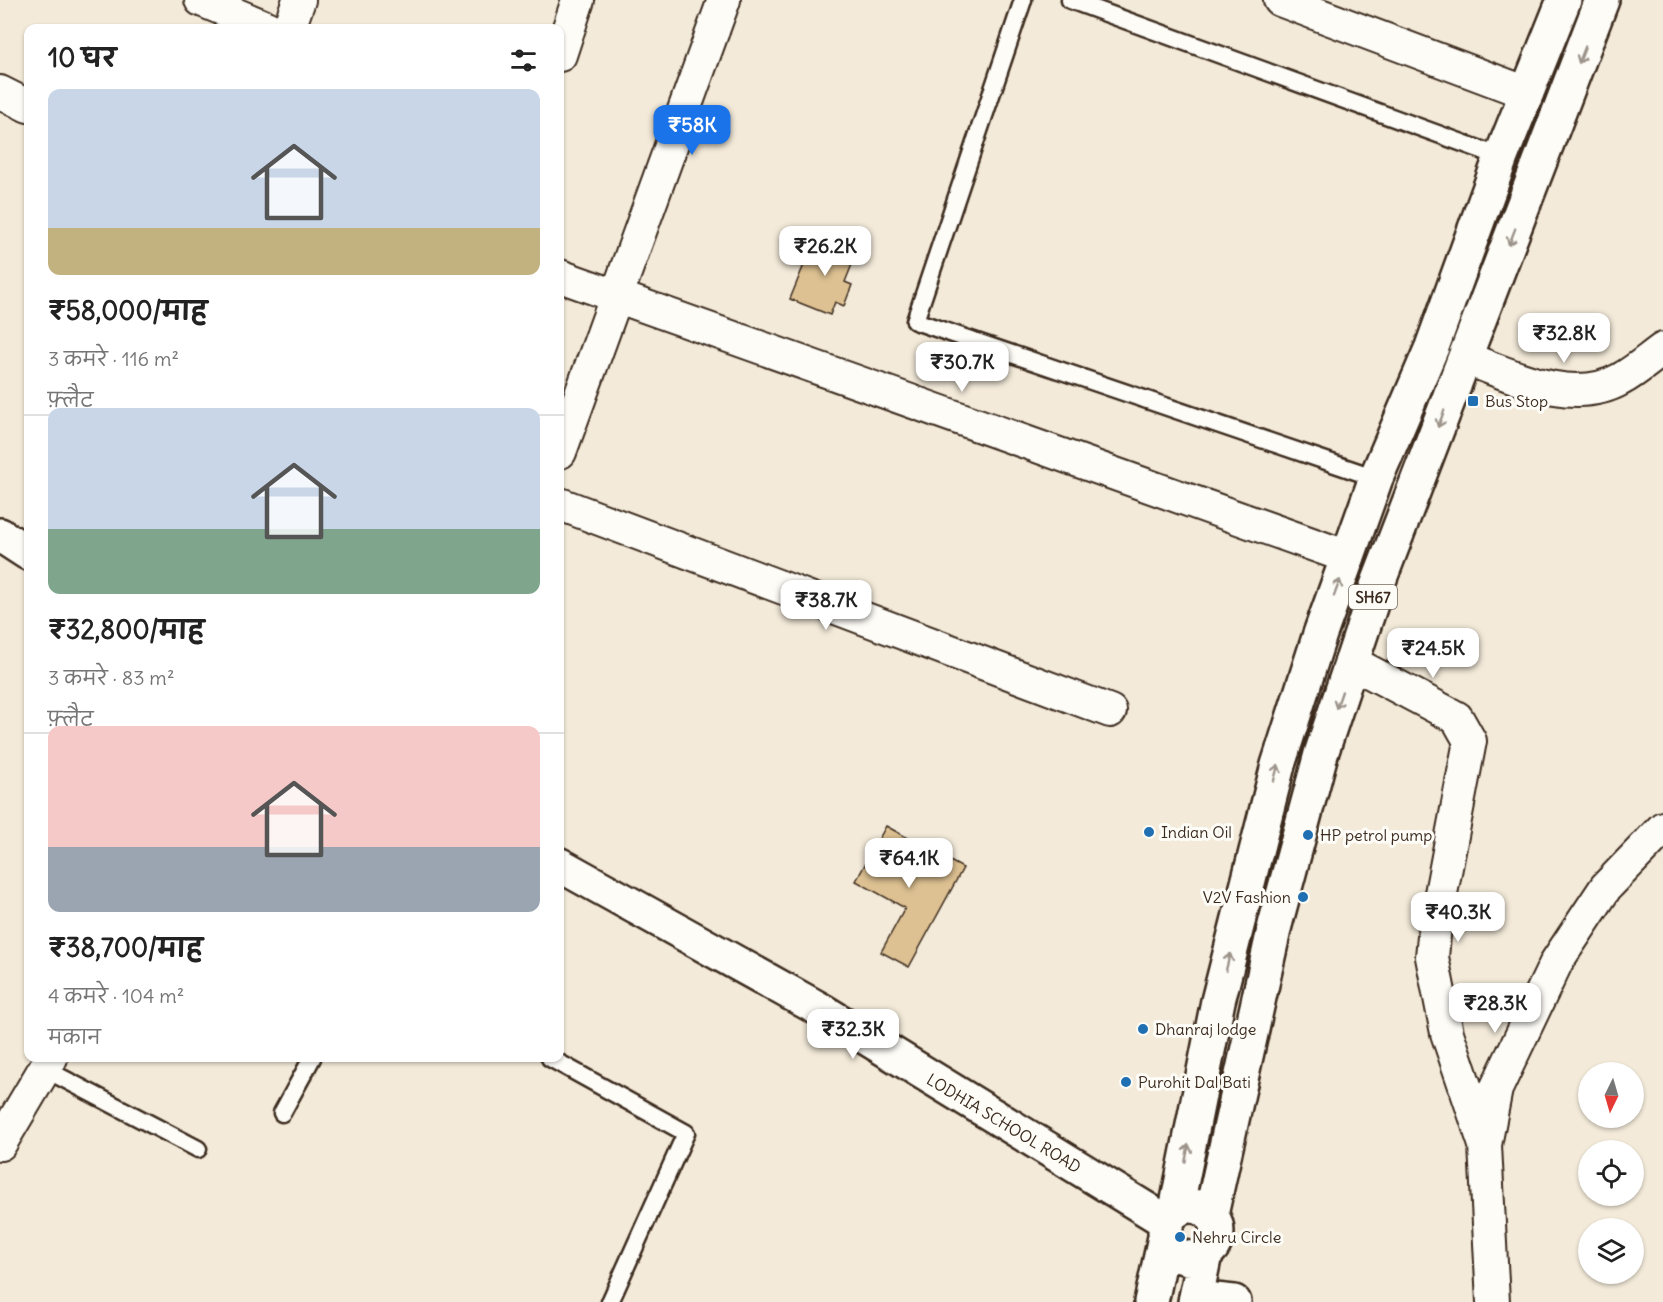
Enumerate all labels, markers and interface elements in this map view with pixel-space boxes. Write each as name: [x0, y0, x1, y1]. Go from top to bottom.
text: 10 घर: [48, 41, 116, 74]
icon: filters: [507, 44, 540, 77]
one-way arrow: [1575, 45, 1586, 64]
pin: ₹58K: [656, 105, 728, 156]
text: ₹58K: [667, 112, 717, 137]
icon: home: [240, 128, 348, 236]
pin: ₹26.2K: [776, 226, 874, 277]
one-way arrow: [1506, 227, 1517, 246]
text: ₹26.2K: [793, 233, 857, 258]
text: ₹58,000/माह: [48, 294, 207, 327]
pin: ₹32.8K: [1515, 313, 1613, 364]
text: ₹32.8K: [1532, 320, 1596, 345]
pin: ₹30.7K: [913, 342, 1011, 393]
text: 3 कमरे · 116 m²: [48, 346, 179, 371]
text: ₹30.7K: [930, 349, 994, 374]
text: फ़्लैट: [48, 387, 94, 412]
place label: Bus Stop: [1485, 391, 1548, 411]
marker: Bus Stop: [1466, 394, 1480, 408]
one-way arrow: [1435, 409, 1446, 427]
icon: home: [240, 447, 348, 555]
one-way arrow: [1332, 579, 1343, 598]
pin: ₹38.7K: [777, 580, 875, 631]
road number: SH67: [1349, 585, 1397, 609]
text: ₹38.7K: [795, 587, 857, 612]
text: ₹32,800/माह: [48, 613, 204, 646]
pin: ₹24.5K: [1384, 628, 1482, 679]
text: ₹24.5K: [1401, 635, 1465, 660]
text: 3 कमरे · 83 m²: [48, 665, 174, 690]
one-way arrow: [1332, 690, 1343, 709]
text: फ़्लैट: [48, 706, 94, 731]
one-way arrow: [1271, 764, 1282, 783]
icon: home: [240, 765, 348, 873]
place label: Indian Oil: [1161, 822, 1232, 842]
marker: Indian Oil: [1142, 825, 1156, 839]
place label: HP petrol pump: [1320, 825, 1432, 845]
marker: HP petrol pump: [1301, 828, 1315, 842]
pin: ₹64.1K: [860, 838, 958, 889]
text: ₹64.1K: [879, 845, 939, 870]
place label: V2V Fashion: [1203, 887, 1291, 907]
marker: V2V Fashion: [1296, 890, 1310, 904]
pin: ₹40.3K: [1409, 892, 1507, 943]
text: ₹40.3K: [1425, 899, 1491, 924]
text: ₹38,700/माह: [48, 931, 203, 964]
one-way arrow: [1222, 953, 1234, 972]
text: 4 कमरे · 104 m²: [48, 983, 184, 1008]
pin: ₹28.3K: [1446, 983, 1544, 1034]
text: ₹28.3K: [1463, 990, 1527, 1015]
pin: ₹32.3K: [804, 1009, 902, 1060]
text: ₹32.3K: [821, 1016, 885, 1041]
place label: Dhanraj lodge: [1155, 1019, 1256, 1039]
marker: Dhanraj lodge: [1136, 1022, 1150, 1036]
text: मकान: [48, 1024, 101, 1049]
north arrow: [1578, 1062, 1644, 1128]
map controls: [1578, 1062, 1644, 1284]
street label: LODHIA SCHOOL ROAD: [923, 1069, 1085, 1177]
place label: Purohit Dal Bati: [1138, 1072, 1251, 1092]
marker: Purohit Dal Bati: [1119, 1075, 1133, 1089]
button: locate: [1578, 1140, 1644, 1206]
one-way arrow: [1182, 1143, 1193, 1163]
button: layers: [1578, 1218, 1644, 1284]
place label: Nehru Circle: [1192, 1227, 1281, 1247]
marker: Nehru Circle: [1173, 1230, 1187, 1244]

